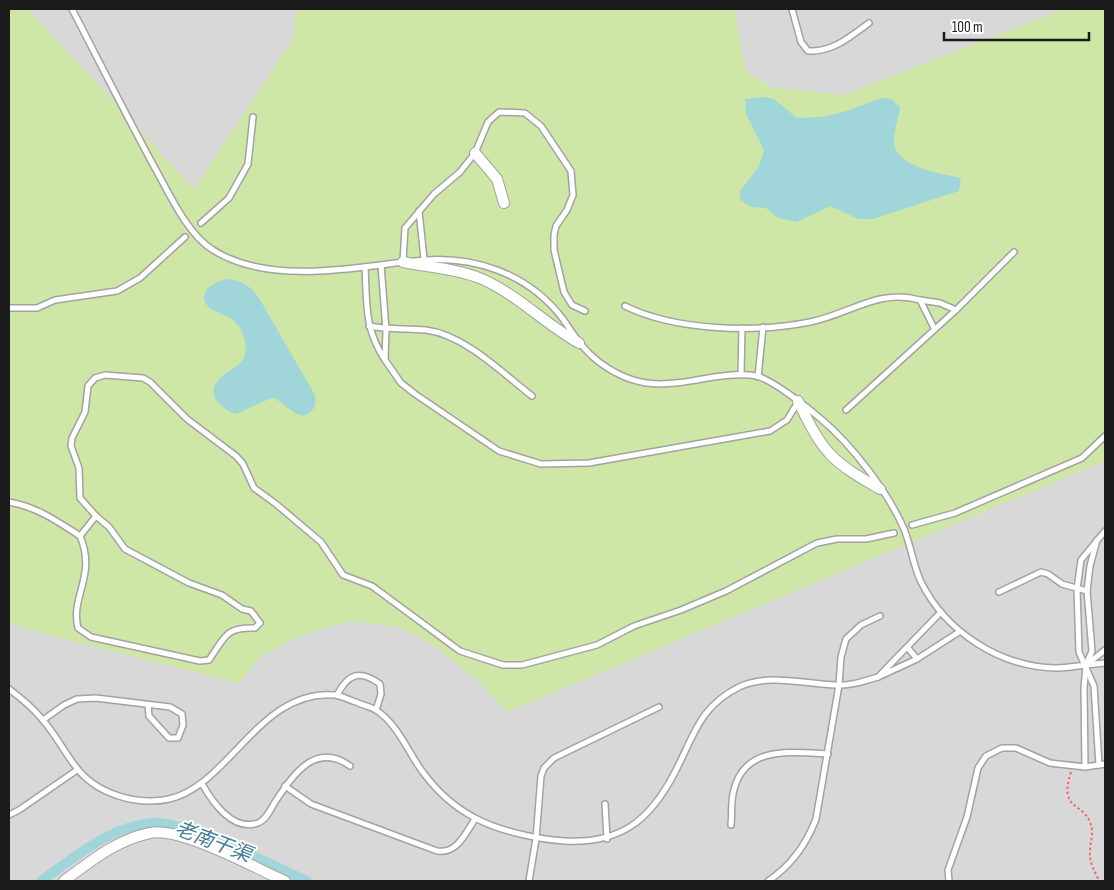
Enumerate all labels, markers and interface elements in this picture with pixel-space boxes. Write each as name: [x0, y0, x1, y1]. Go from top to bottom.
scale bar: [944, 10, 1089, 42]
text: 100 m: [952, 18, 983, 37]
water label: 老南干渠: [171, 816, 257, 869]

